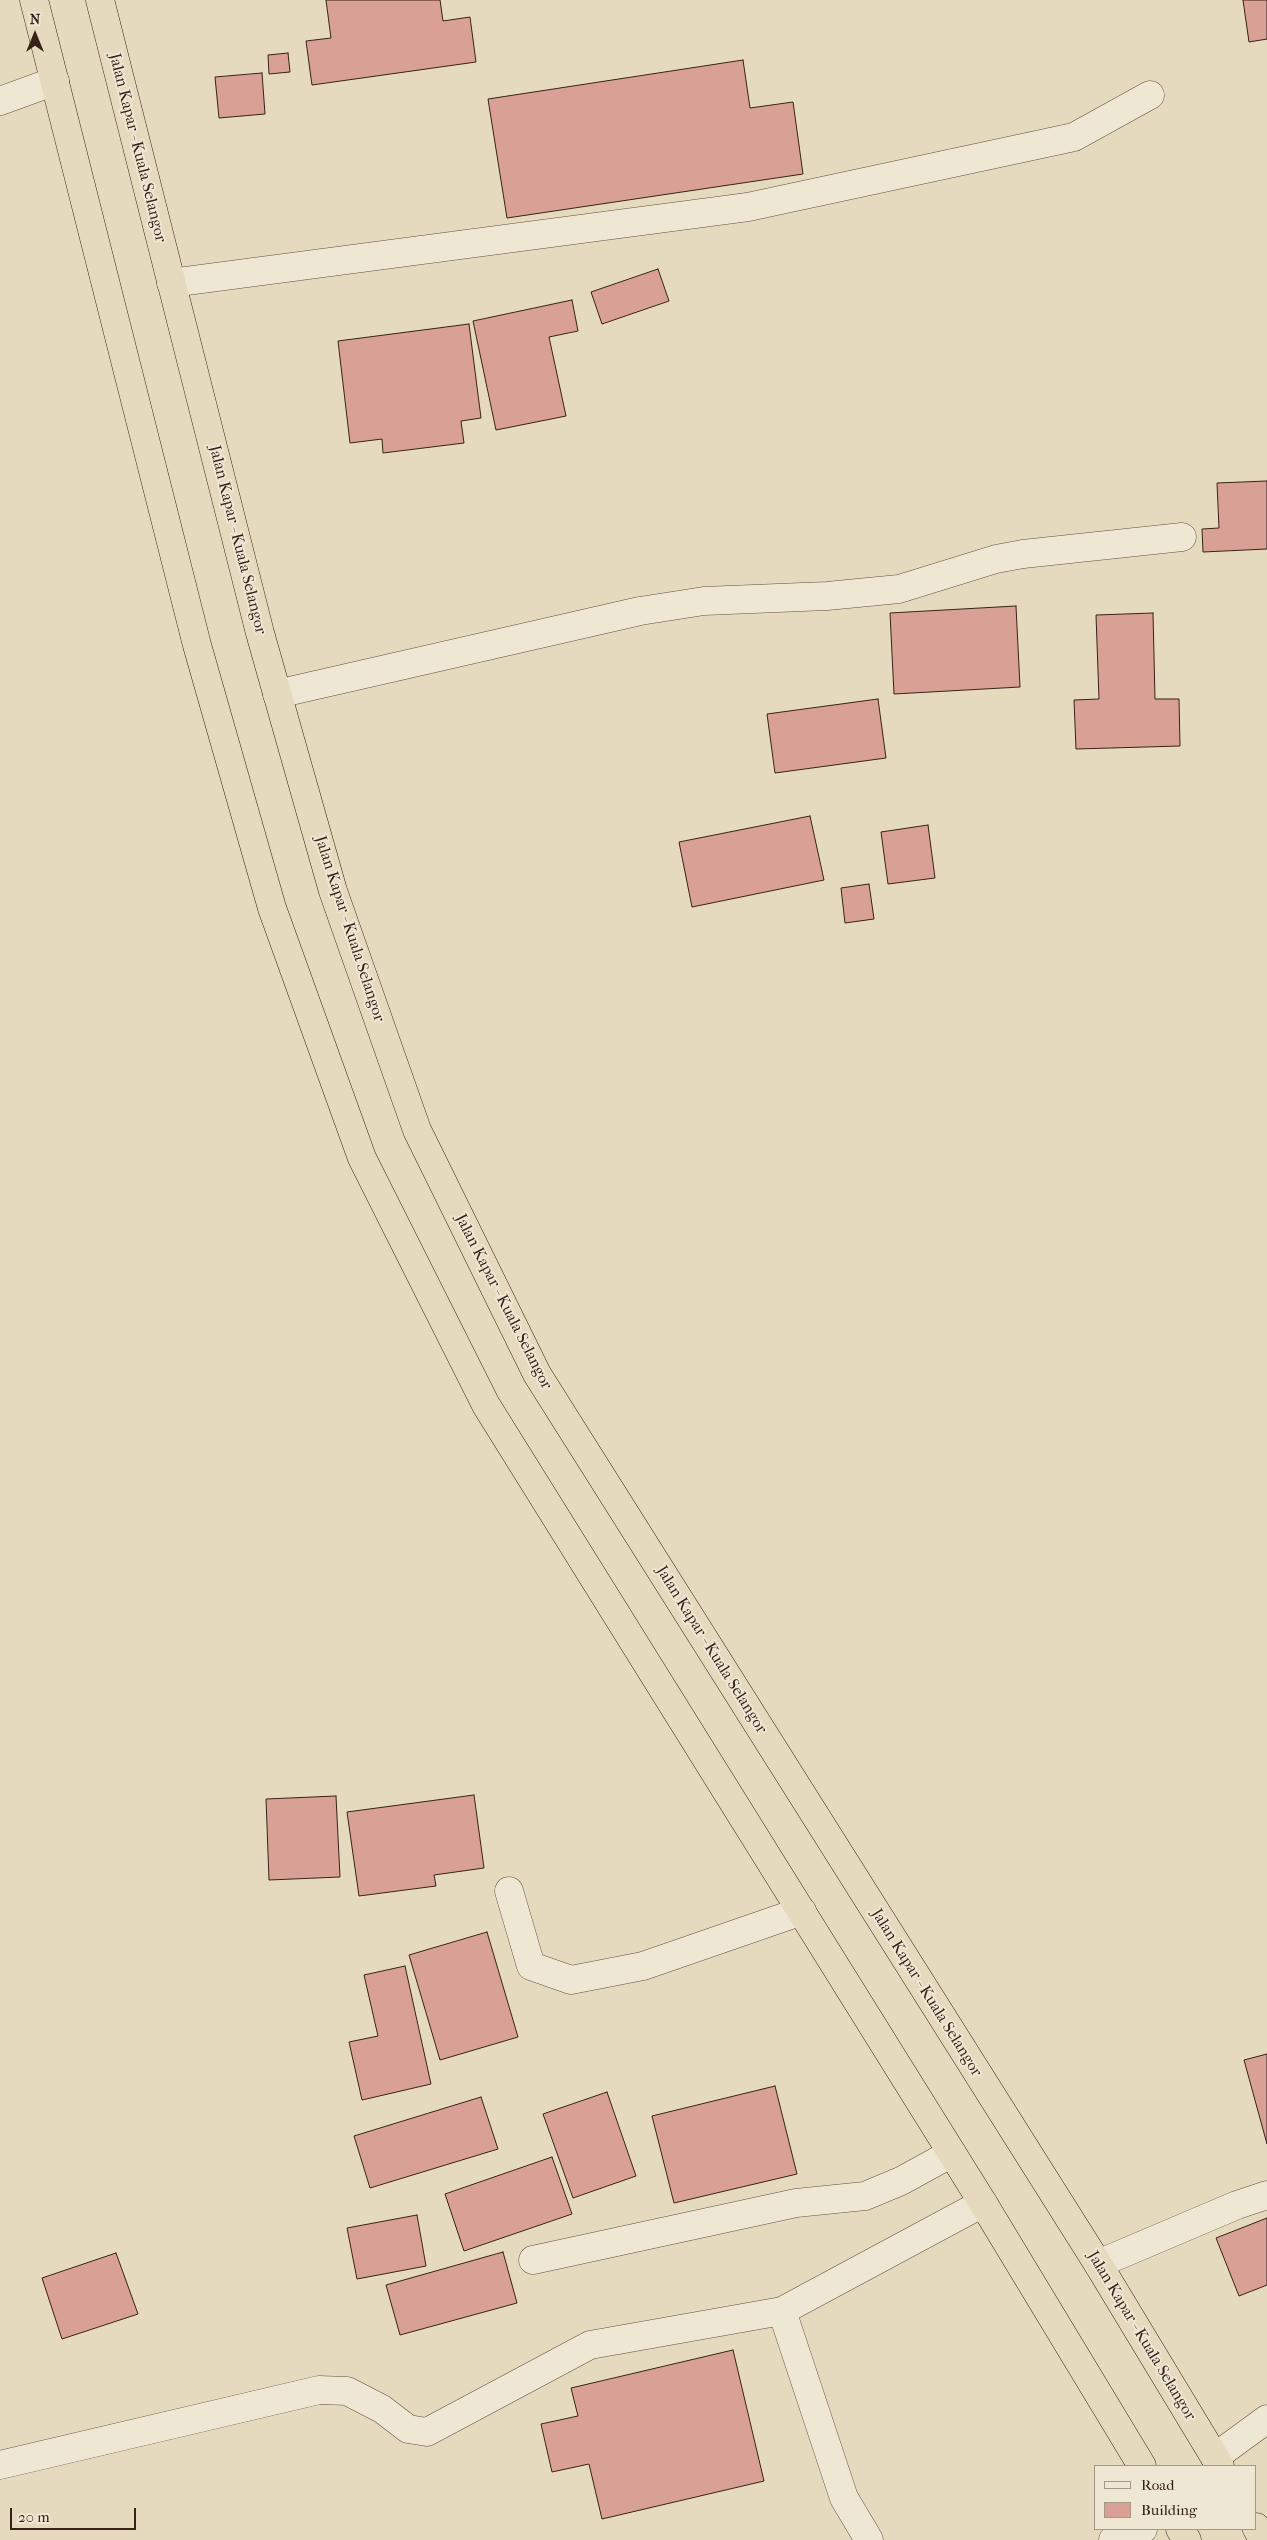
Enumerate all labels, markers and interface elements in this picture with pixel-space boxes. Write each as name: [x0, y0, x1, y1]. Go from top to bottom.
north arrow: [10, 10, 60, 60]
text: N: [30, 11, 40, 28]
street label: Jalan Kapar - Kuala Selangor: [104, 51, 170, 245]
street label: Jalan Kapar - Kuala Selangor: [204, 443, 270, 637]
street label: Jalan Kapar - Kuala Selangor: [310, 834, 388, 1024]
street label: Jalan Kapar - Kuala Selangor: [450, 1211, 556, 1393]
street label: Jalan Kapar - Kuala Selangor: [651, 1563, 771, 1737]
street label: Jalan Kapar - Kuala Selangor: [866, 1906, 986, 2080]
street label: Jalan Kapar - Kuala Selangor: [1083, 2248, 1199, 2424]
legend: [1094, 2465, 1257, 2530]
text: Road: [1141, 2476, 1174, 2494]
scale bar: [12, 2498, 139, 2530]
text: Building: [1141, 2501, 1197, 2519]
text: 20 m: [18, 2508, 50, 2526]

